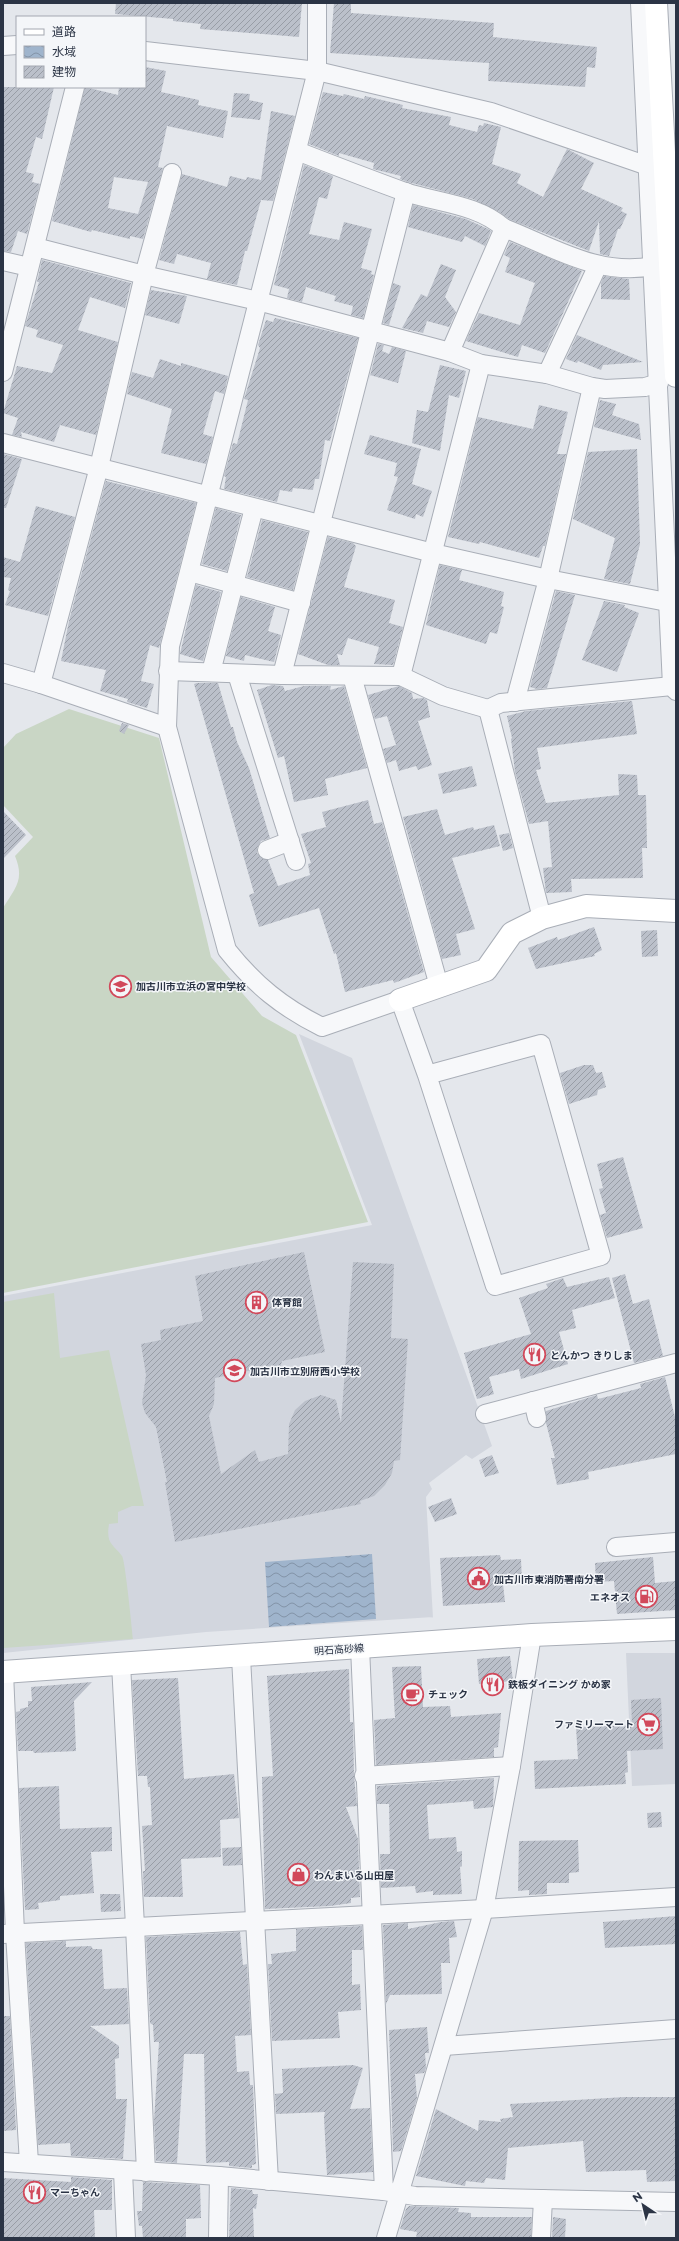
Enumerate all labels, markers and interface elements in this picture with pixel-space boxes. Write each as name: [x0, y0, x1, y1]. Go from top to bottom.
legend: [16, 16, 146, 88]
text: 道路: [52, 24, 76, 39]
text: 水域: [52, 44, 76, 59]
text: 建物: [52, 64, 76, 79]
school or university icon: 加古川市立浜の宮中学校: [108, 973, 134, 999]
place label: 加古川市立浜の宮中学校: [136, 980, 246, 993]
building icon: 体育館: [244, 1289, 270, 1315]
place label: 体育館: [271, 1296, 302, 1309]
restaurant icon: とんかつ きりしま: [522, 1342, 548, 1368]
place label: とんかつ きりしま: [550, 1349, 633, 1362]
school or university icon: 加古川市立別府西小学校: [221, 1358, 247, 1384]
place label: 加古川市立別府西小学校: [250, 1365, 360, 1378]
public building icon: 加古川市東消防署南分署: [465, 1566, 491, 1592]
place label: 加古川市東消防署南分署: [494, 1573, 604, 1586]
fuel station icon: エネオス: [633, 1584, 659, 1610]
place label: エネオス: [590, 1591, 630, 1604]
street label: 明石高砂線: [314, 1641, 364, 1658]
restaurant icon: 鉄板ダイニング かめ家: [479, 1671, 505, 1697]
place label: 鉄板ダイニング かめ家: [508, 1678, 611, 1691]
cafe icon: チェック: [399, 1681, 425, 1707]
place label: チェック: [428, 1688, 468, 1701]
supermarket icon: ファミリーマート: [636, 1711, 662, 1737]
place label: ファミリーマート: [554, 1718, 634, 1731]
shop icon: わんまいる山田屋: [285, 1862, 311, 1888]
place label: わんまいる山田屋: [314, 1869, 394, 1882]
restaurant icon: マーちゃん: [22, 2179, 48, 2205]
north arrow: [623, 2185, 663, 2225]
place label: マーちゃん: [50, 2186, 100, 2199]
text: N: [630, 2189, 645, 2205]

